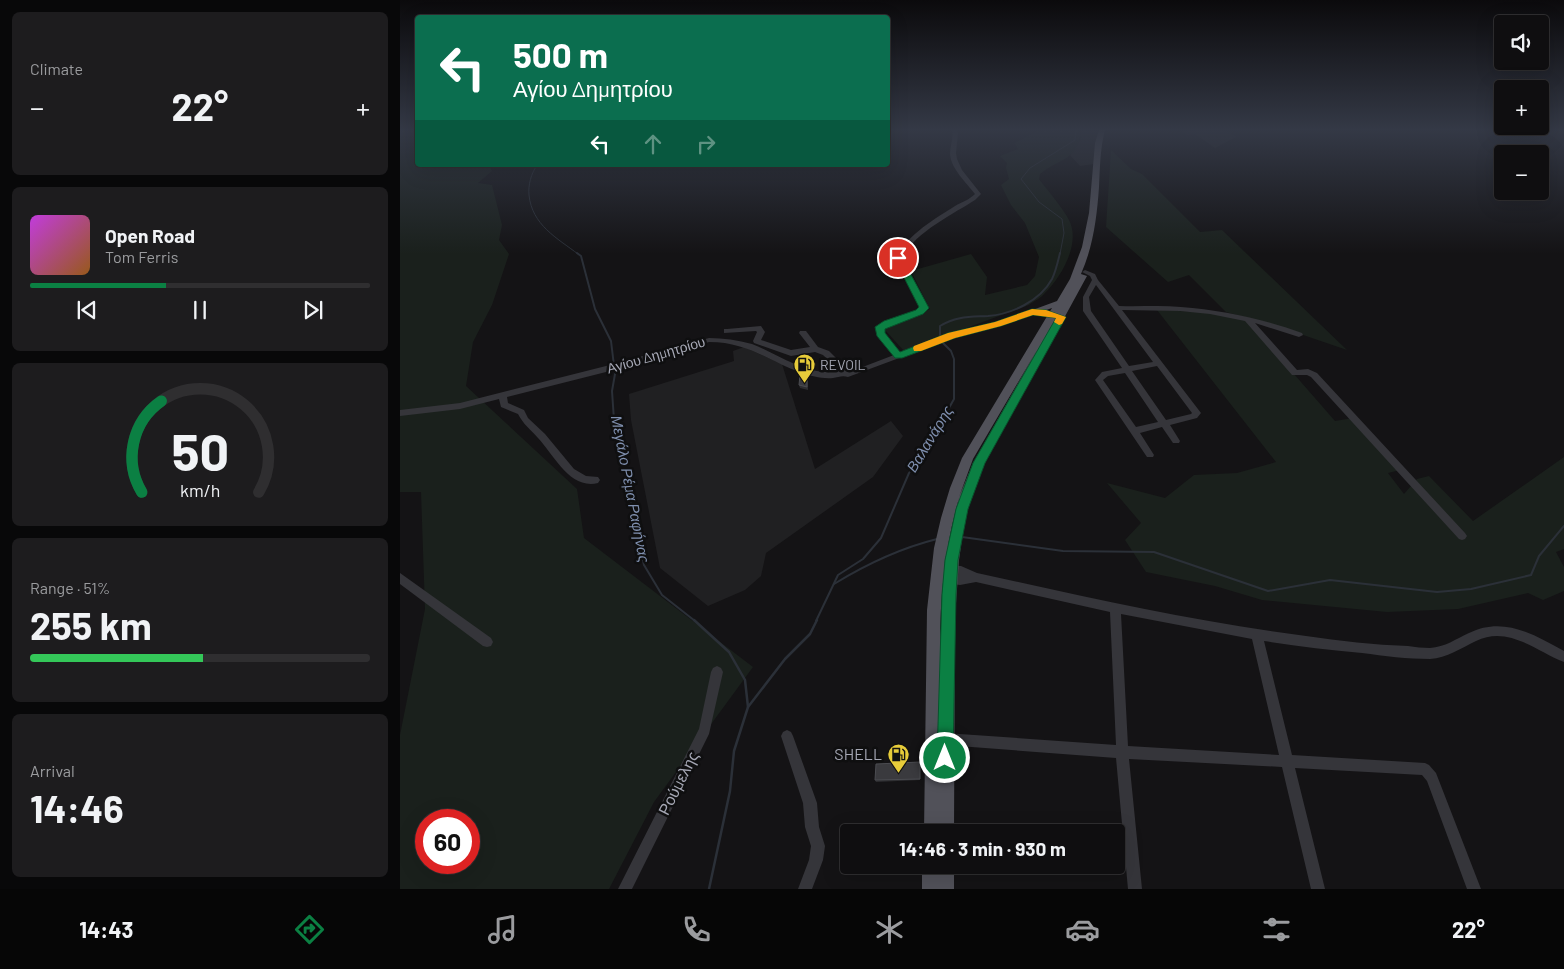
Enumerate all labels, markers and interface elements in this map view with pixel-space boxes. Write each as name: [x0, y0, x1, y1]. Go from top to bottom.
map controls: [1494, 15, 1549, 200]
button: sound: [1494, 15, 1549, 70]
text: 500 m: [513, 33, 608, 75]
icon: left: [430, 35, 495, 100]
text: Climate: [30, 59, 83, 78]
text: Αγίου Δημητρίου: [513, 75, 673, 101]
button: +: [1494, 80, 1549, 135]
text: 22°: [172, 83, 228, 129]
text: −: [30, 90, 44, 124]
text: +: [356, 90, 370, 124]
icon: left: [586, 130, 614, 158]
icon: ahead: [639, 130, 667, 158]
icon: right: [692, 130, 720, 158]
button: −: [1494, 145, 1549, 200]
text: Open Road: [105, 224, 195, 247]
pin: [877, 237, 919, 279]
icon: arrive: [884, 244, 912, 272]
text: Tom Ferris: [105, 247, 179, 266]
icon: previous: [73, 296, 101, 324]
icon: pause: [186, 296, 214, 324]
icon: next: [299, 296, 327, 324]
street label: Αγίου Δημητρίου: [605, 332, 707, 377]
fuel station icon: REVOIL: [792, 353, 816, 384]
place label: REVOIL: [820, 356, 866, 373]
water label: Βαλανάρης: [902, 401, 956, 475]
water label: Μεγάλο Ρέμα Ραφήνας: [608, 414, 654, 565]
text: 50: [171, 419, 229, 481]
text: km/h: [180, 479, 220, 501]
text: Range · 51%: [30, 578, 110, 597]
text: 255 km: [30, 602, 152, 648]
position arrow: [918, 731, 970, 783]
fuel station icon: SHELL: [886, 742, 910, 773]
place label: SHELL: [834, 744, 882, 763]
street label: Ρούμελης: [653, 748, 702, 818]
text: Arrival: [30, 761, 75, 780]
text: 14:46: [30, 785, 124, 831]
speed limit sign: 60: [415, 809, 480, 874]
text: 14:46 · 3 min · 930 m: [899, 837, 1066, 860]
icon: directions: [292, 912, 327, 947]
icon: music: [485, 912, 520, 947]
icon: phone: [679, 912, 714, 947]
icon: climate: [872, 912, 907, 947]
icon: car: [1065, 912, 1100, 947]
icon: filters: [1259, 912, 1294, 947]
text: 14:43: [79, 916, 133, 942]
text: 22°: [1452, 916, 1485, 942]

